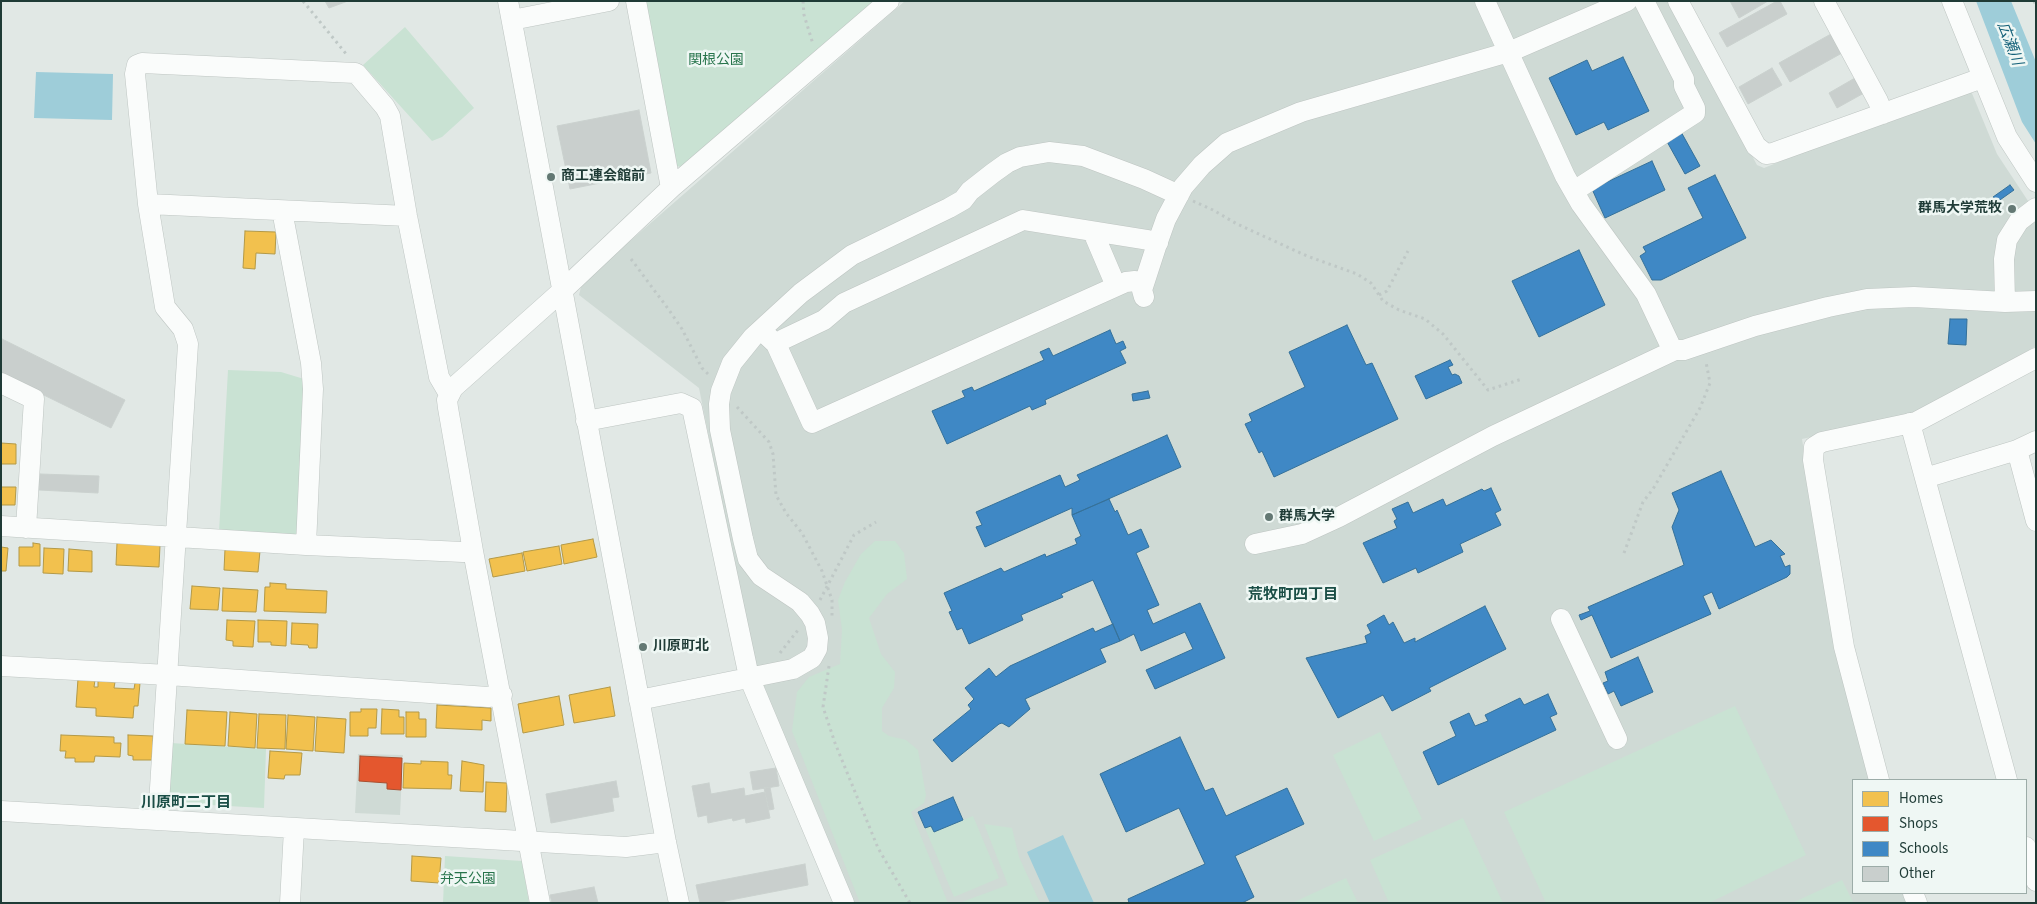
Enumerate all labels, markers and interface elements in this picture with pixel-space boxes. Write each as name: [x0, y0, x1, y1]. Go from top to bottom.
water label: 広瀬川: [1993, 20, 2025, 68]
park label: 関根公園: [688, 53, 744, 69]
place label: 商工連会館前: [561, 169, 645, 185]
marker: 商工連会館前: [545, 171, 557, 183]
place label: 群馬大学荒牧: [1918, 201, 2002, 217]
marker: 群馬大学荒牧: [2006, 203, 2018, 215]
place label: 群馬大学: [1279, 509, 1335, 525]
marker: 群馬大学: [1263, 511, 1275, 523]
district label: 荒牧町四丁目: [1248, 587, 1338, 605]
place label: 川原町北: [653, 639, 709, 655]
marker: 川原町北: [637, 641, 649, 653]
legend: [1852, 779, 2027, 894]
text: Homes: [1899, 788, 1943, 809]
district label: 川原町二丁目: [141, 795, 231, 813]
text: Shops: [1899, 813, 1938, 834]
text: Schools: [1899, 838, 1948, 859]
text: Other: [1899, 863, 1935, 884]
park label: 弁天公園: [440, 872, 496, 888]

